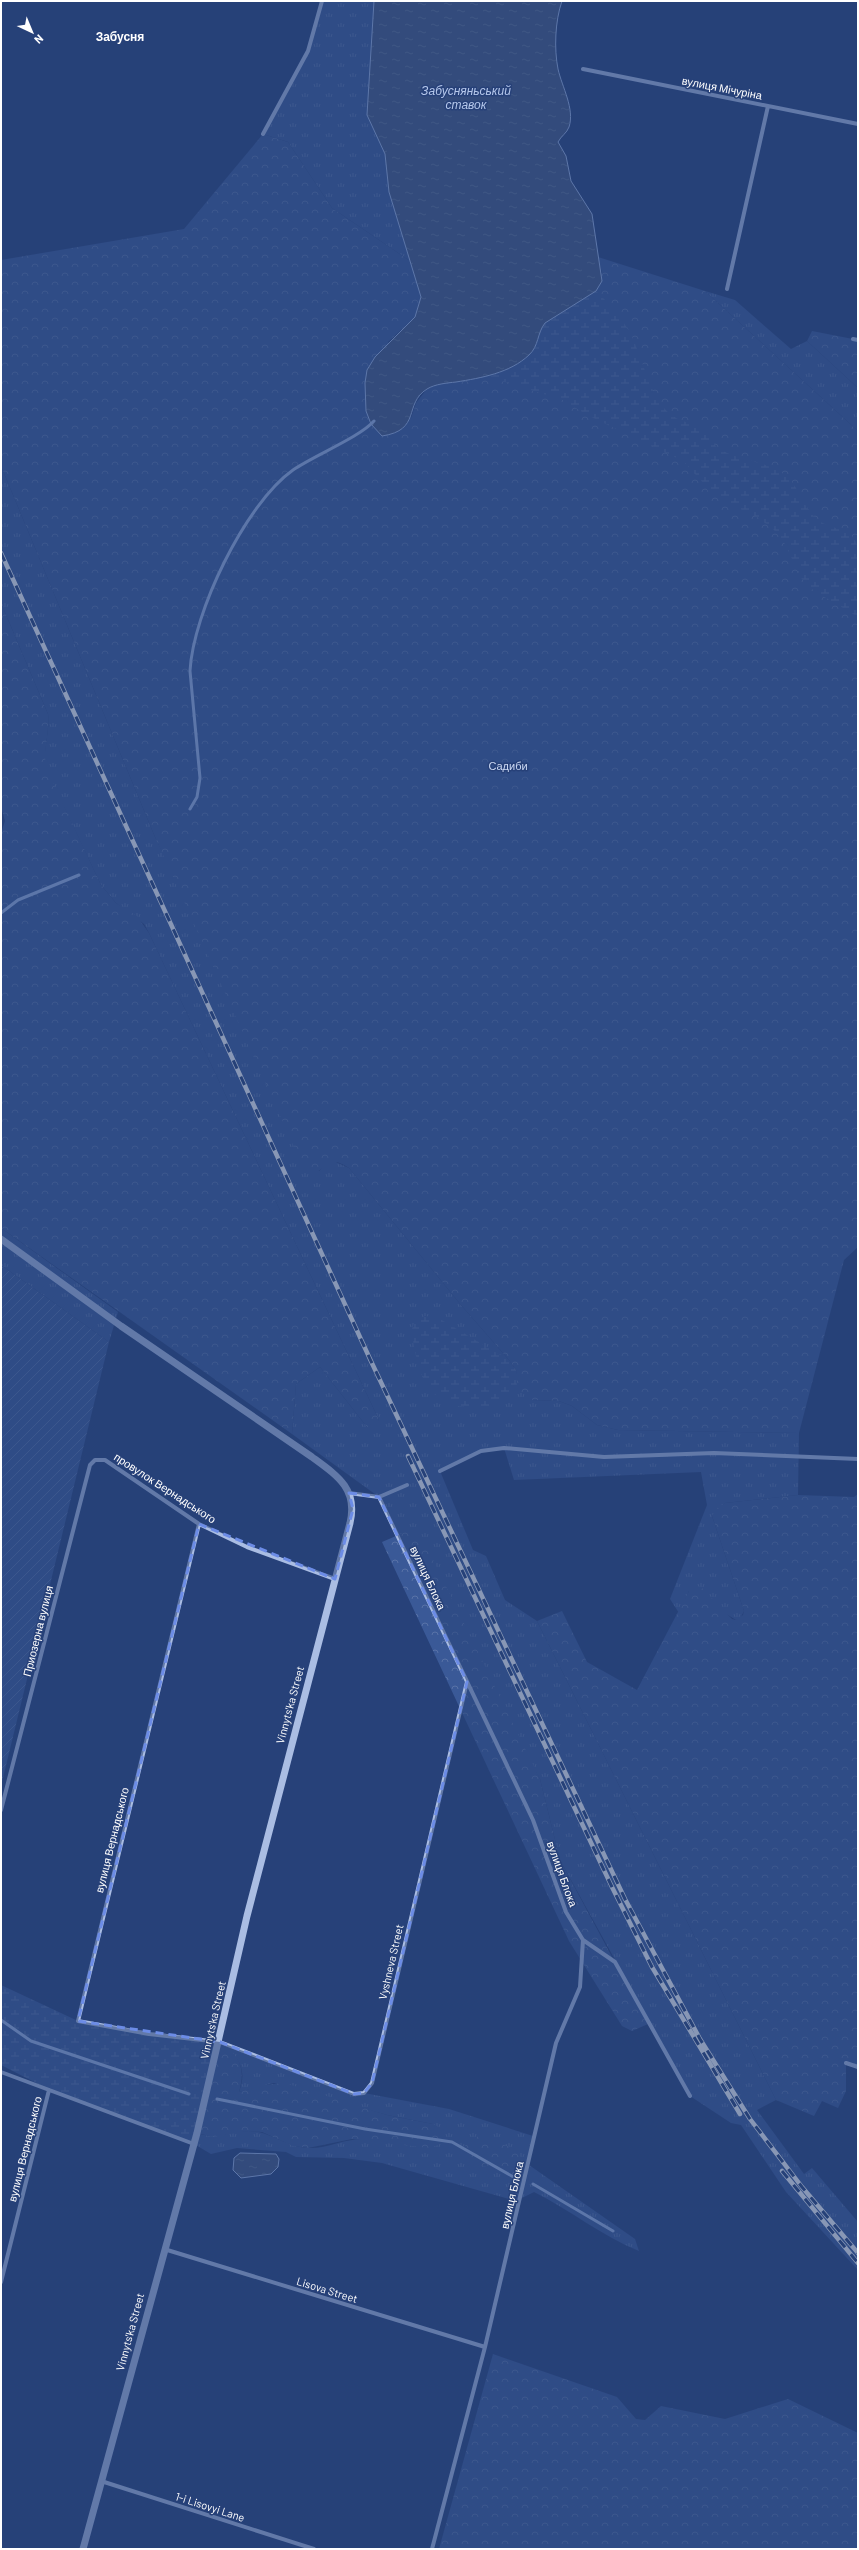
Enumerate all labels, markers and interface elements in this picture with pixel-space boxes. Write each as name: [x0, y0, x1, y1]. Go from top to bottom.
north arrow: [12, 12, 52, 52]
district label: Забусня: [96, 29, 144, 44]
text: N: [32, 32, 46, 47]
street label: вулиця Мічуріна: [681, 73, 764, 102]
water label: Забусняньський ставок: [421, 83, 511, 111]
park label: Садиби: [488, 759, 528, 772]
street label: провулок Вернадського: [112, 1450, 219, 1525]
street label: вулиця Блока: [408, 1544, 449, 1613]
street label: Приозерна вулиця: [20, 1584, 55, 1678]
street label: Vinnyts'ka Street: [273, 1665, 306, 1745]
street label: вулиця Вернадського: [92, 1786, 131, 1894]
street label: вулиця Блока: [545, 1839, 581, 1909]
street label: Vyshneva Street: [376, 1923, 405, 2001]
street label: Vinnyts'ka Street: [197, 1980, 228, 2060]
street label: вулиця Вернадського: [5, 2095, 44, 2203]
street label: вулиця Блока: [497, 2159, 526, 2230]
street label: Lisova Street: [295, 2274, 359, 2305]
street label: Vinnyts'ka Street: [113, 2292, 146, 2372]
street label: 1-i Lisovyi Lane: [174, 2489, 247, 2524]

